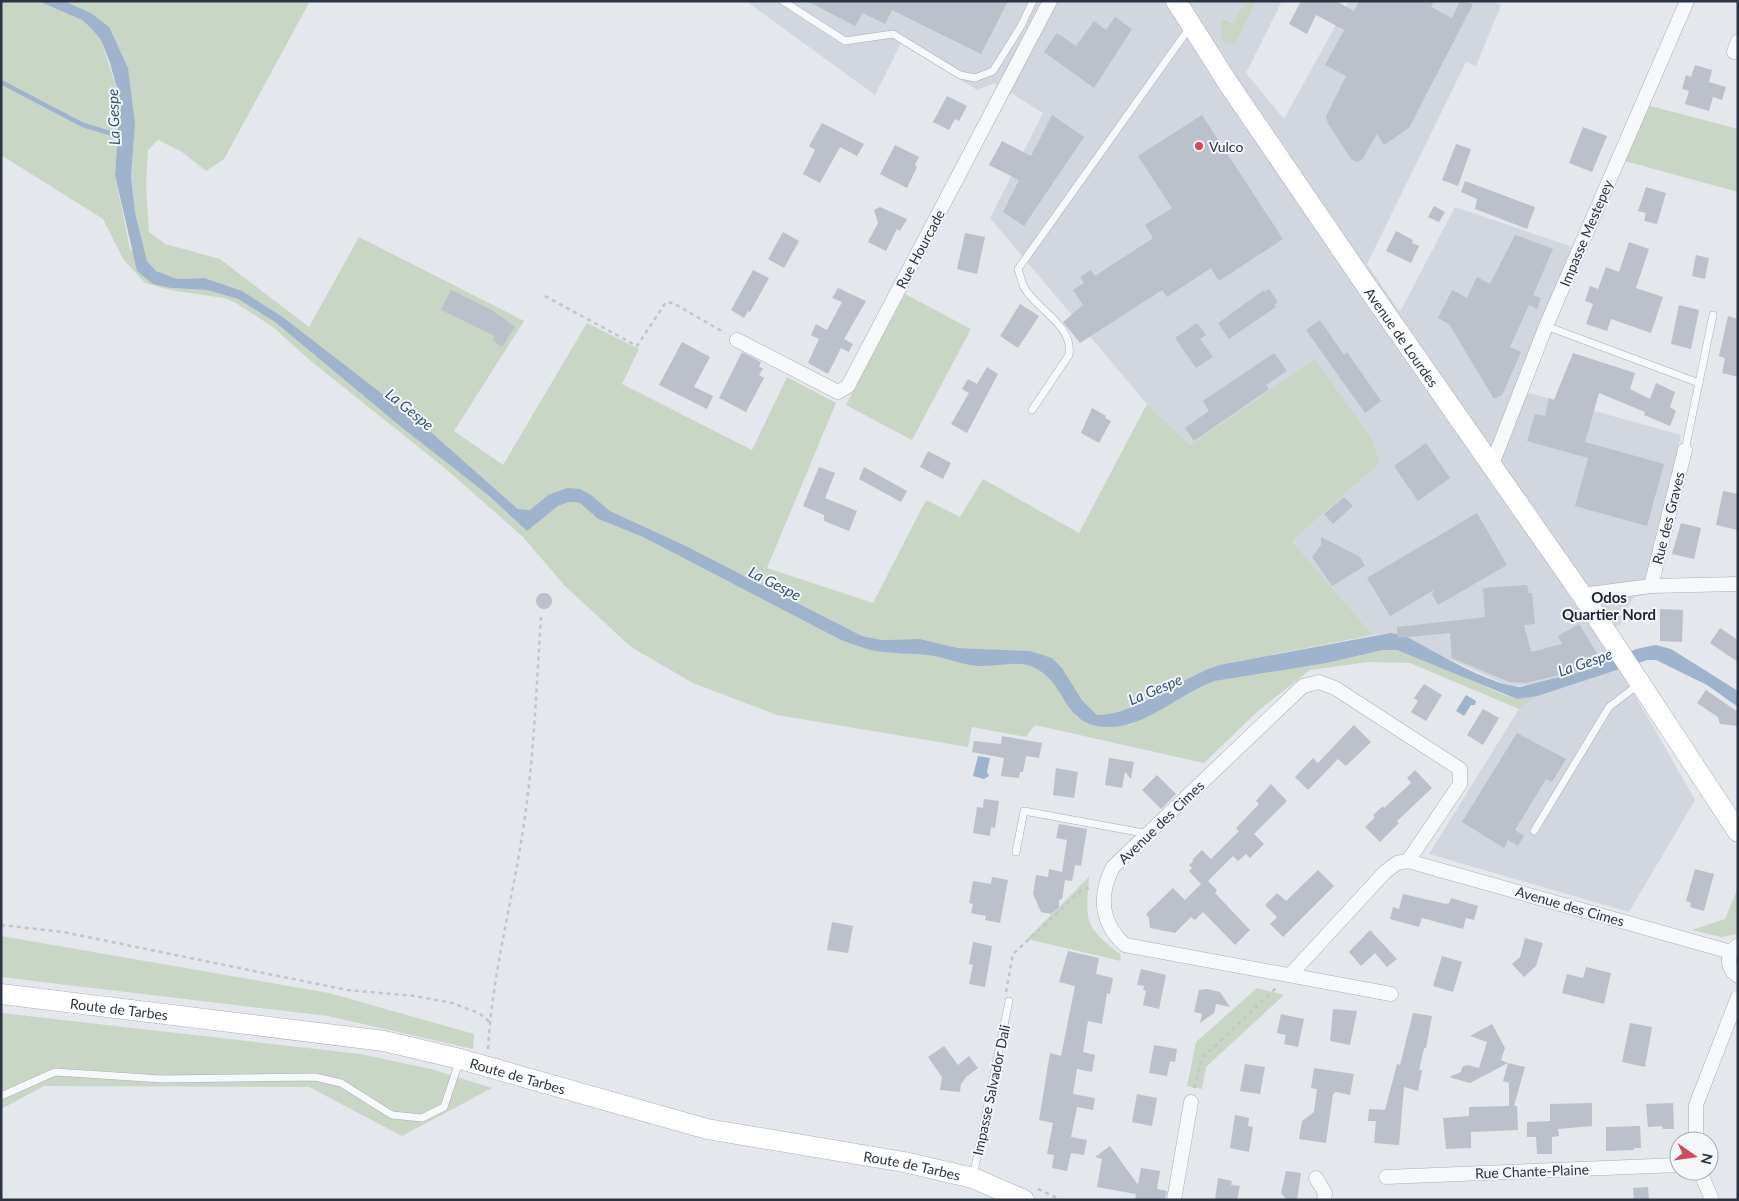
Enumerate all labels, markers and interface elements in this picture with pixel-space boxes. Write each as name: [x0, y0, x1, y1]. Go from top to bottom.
water label: La Gespe: [103, 88, 123, 146]
place label: Vulco: [1209, 138, 1243, 155]
marker: Vulco: [1193, 140, 1205, 152]
street label: Impasse Mestepey: [1556, 176, 1616, 289]
street label: Rue Hourcade: [892, 207, 948, 291]
street label: Avenue de Lourdes: [1362, 284, 1443, 390]
water label: La Gespe: [382, 384, 438, 434]
street label: Rue des Graves: [1648, 470, 1688, 566]
water label: La Gespe: [746, 562, 804, 604]
district label: Odos Quartier Nord: [1562, 588, 1656, 623]
water label: La Gespe: [1555, 644, 1615, 680]
water label: La Gespe: [1126, 670, 1184, 708]
street label: Avenue des Cimes: [1115, 777, 1207, 867]
street label: Avenue des Cimes: [1514, 882, 1626, 930]
street label: Route de Tarbes: [69, 994, 169, 1023]
street label: Impasse Salvador Dali: [969, 1023, 1013, 1157]
street label: Route de Tarbes: [468, 1054, 567, 1097]
north arrow: [1669, 1131, 1719, 1181]
street label: Route de Tarbes: [862, 1147, 962, 1183]
text: N: [1698, 1152, 1717, 1166]
street label: Rue Chante-Plaine: [1475, 1161, 1589, 1181]

